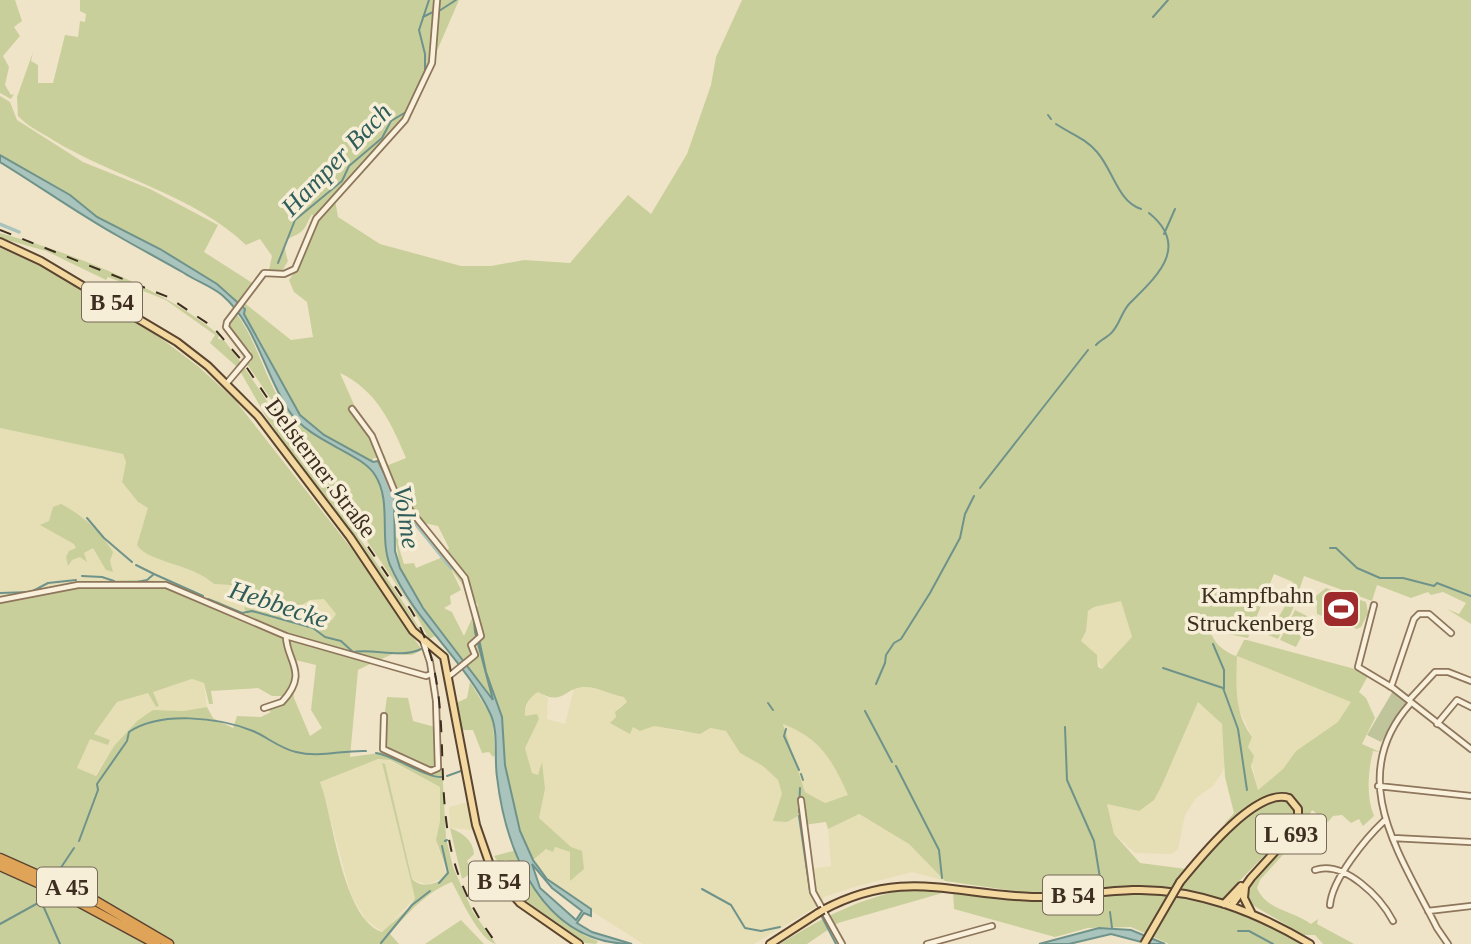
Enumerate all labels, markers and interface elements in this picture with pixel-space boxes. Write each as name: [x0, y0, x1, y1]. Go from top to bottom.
water label: Hamper Bach: [275, 97, 397, 222]
road number: B 54: [82, 282, 142, 322]
street label: Delsterner Straße: [260, 393, 382, 543]
water label: Volme: [387, 483, 426, 551]
water label: Hebbecke: [225, 575, 332, 634]
place label: Kampfbahn Struckenberg: [1186, 582, 1314, 636]
sports icon: Kampfbahn Struckenberg: [1320, 588, 1362, 630]
road number: L 693: [1256, 814, 1326, 854]
road number: B 54: [469, 862, 529, 900]
road number: A 45: [37, 867, 97, 906]
road number: B 54: [1043, 876, 1103, 914]

